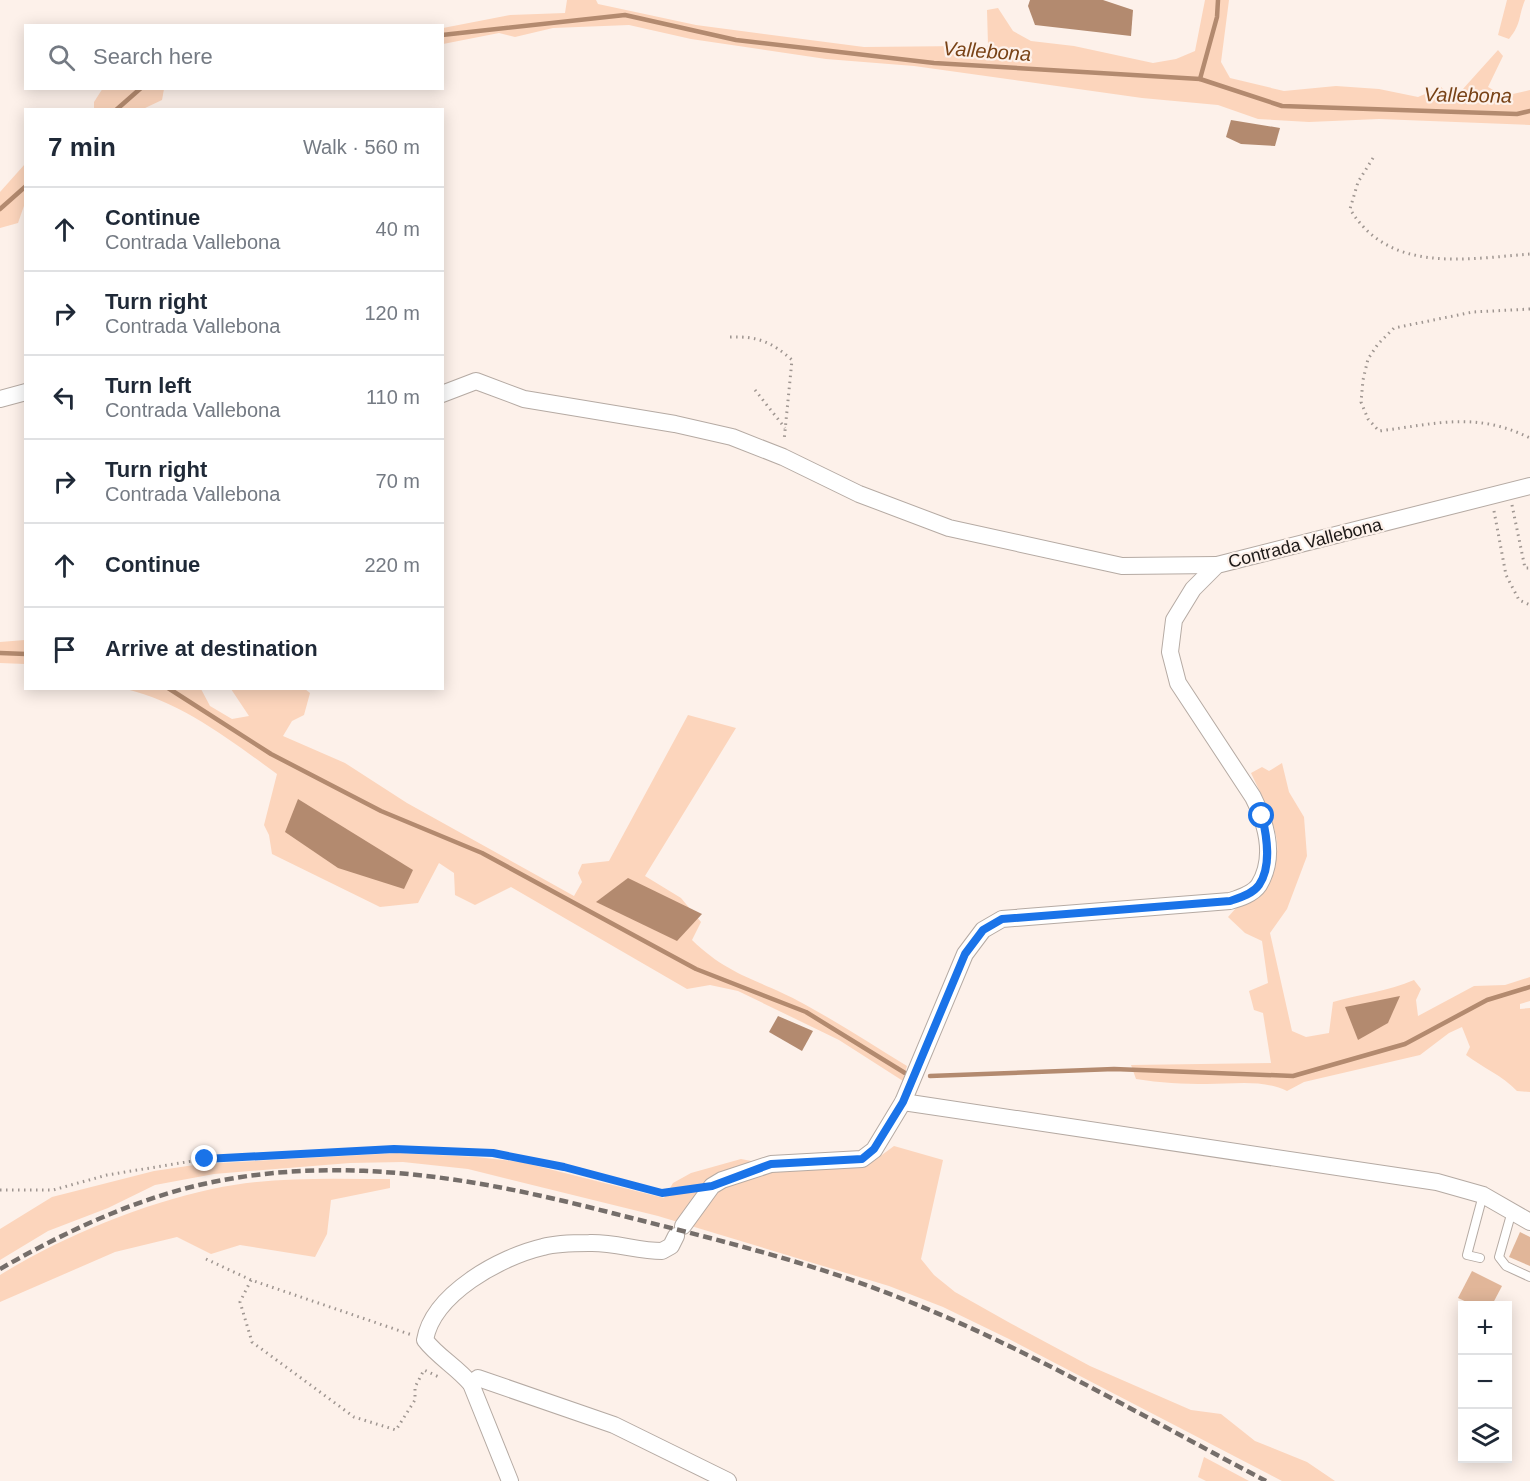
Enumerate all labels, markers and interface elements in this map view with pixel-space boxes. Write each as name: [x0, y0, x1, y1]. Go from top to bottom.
search box: [24, 24, 444, 90]
water label: Vallebona: [942, 37, 1032, 65]
icon: search: [45, 41, 78, 74]
text: Search here: [93, 44, 213, 69]
water label: Vallebona: [1424, 83, 1512, 107]
text: 7 min: [48, 132, 116, 162]
text: Walk · 560 m: [303, 136, 420, 158]
text: Continue: [105, 205, 200, 230]
icon: ahead: [48, 213, 81, 246]
text: 40 m: [376, 218, 420, 240]
text: Contrada Vallebona: [105, 231, 280, 253]
text: Turn right: [105, 289, 207, 314]
icon: right: [48, 297, 81, 330]
text: 120 m: [364, 302, 420, 324]
text: Contrada Vallebona: [105, 315, 280, 337]
text: Turn left: [105, 373, 191, 398]
icon: left: [48, 381, 81, 414]
text: 110 m: [366, 386, 420, 408]
text: Contrada Vallebona: [105, 399, 280, 421]
text: Turn right: [105, 457, 207, 482]
icon: right: [48, 465, 81, 498]
text: 70 m: [376, 470, 420, 492]
text: Contrada Vallebona: [105, 483, 280, 505]
street label: Contrada Vallebona: [1226, 514, 1385, 572]
icon: ahead: [48, 549, 81, 582]
text: Continue: [105, 552, 200, 577]
text: 220 m: [364, 554, 420, 576]
icon: arrive: [48, 633, 81, 666]
text: Arrive at destination: [105, 636, 318, 661]
route start: [1248, 802, 1274, 828]
route end: [191, 1145, 217, 1171]
map controls: [1458, 1301, 1512, 1463]
button: +: [1458, 1301, 1512, 1355]
button: −: [1458, 1355, 1512, 1409]
button: layers: [1458, 1409, 1512, 1463]

